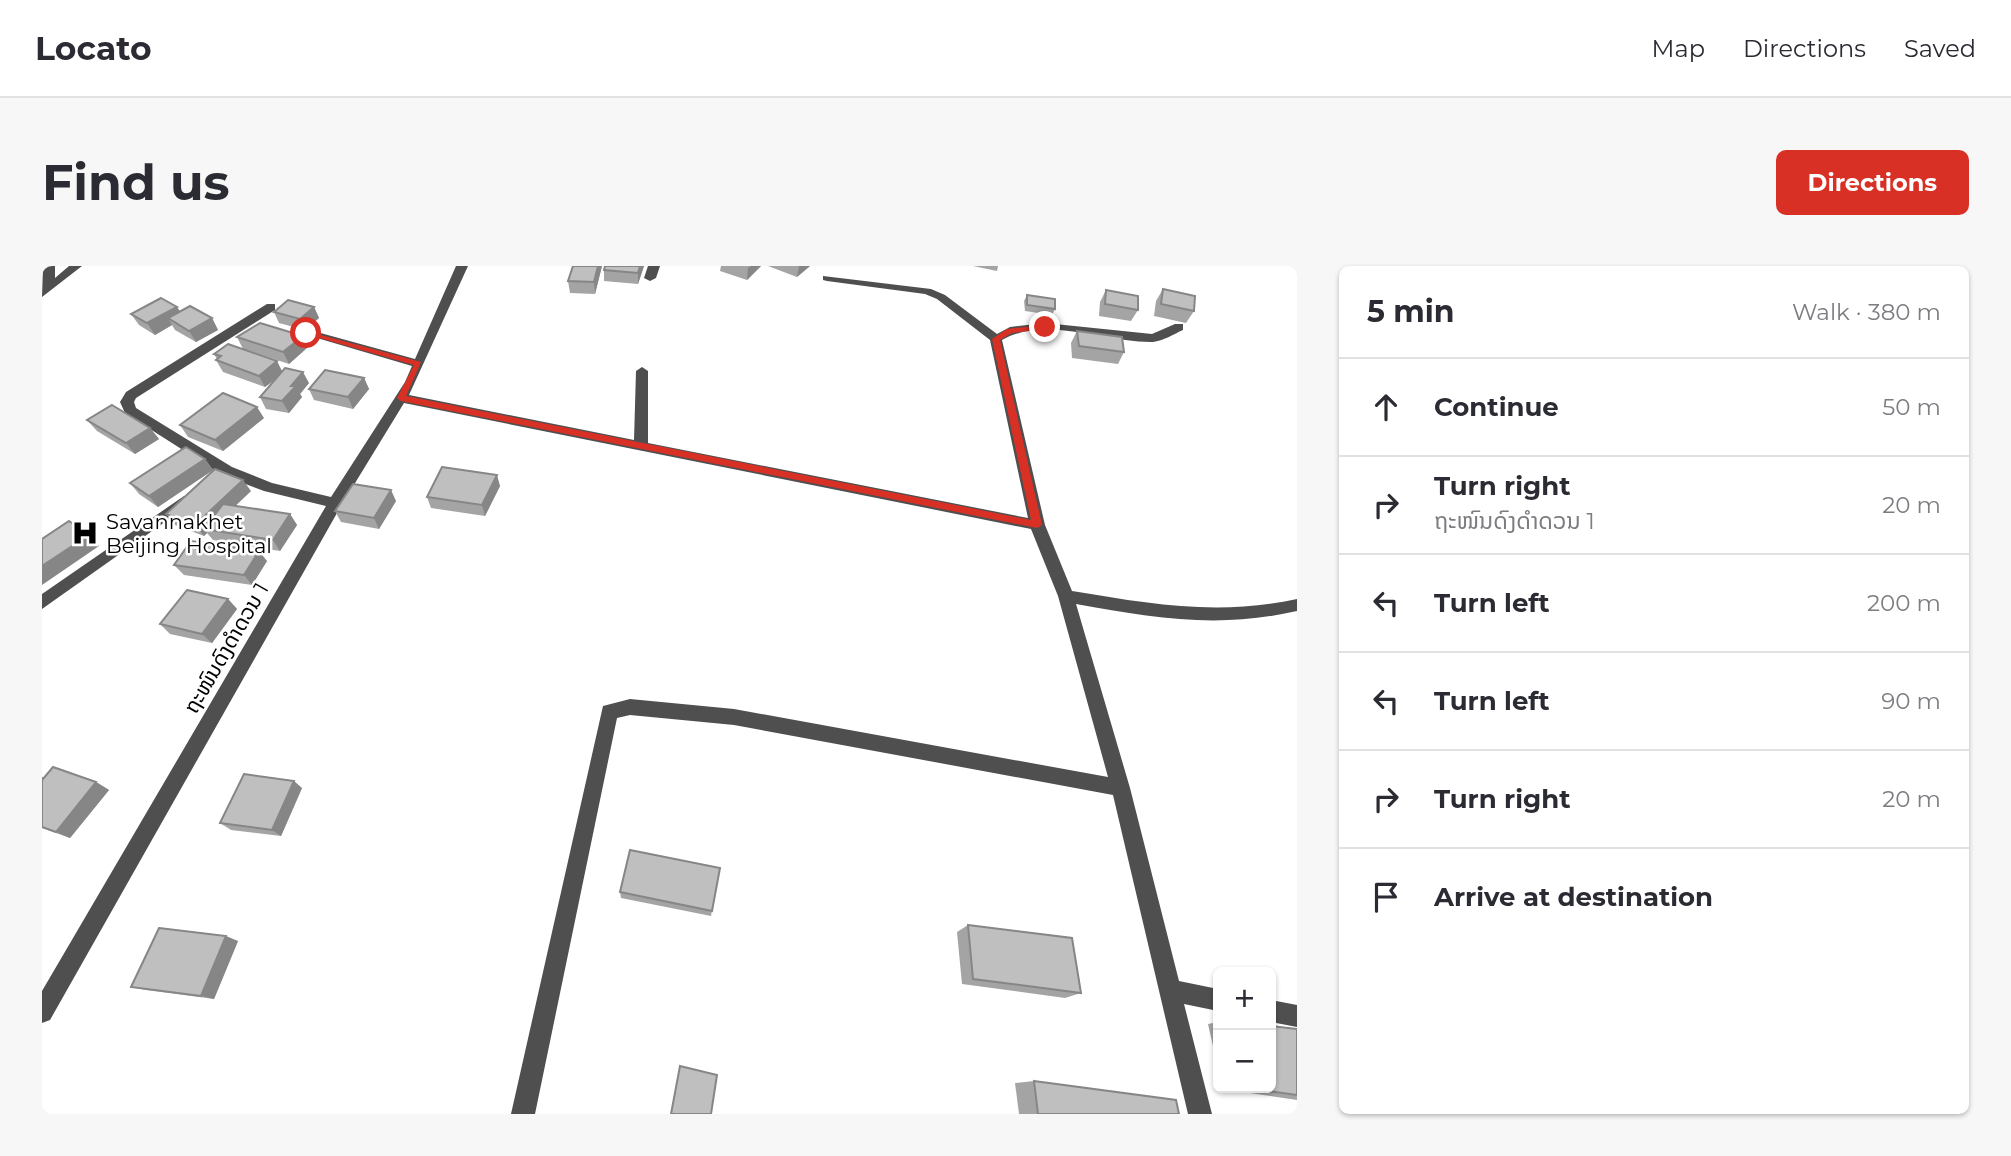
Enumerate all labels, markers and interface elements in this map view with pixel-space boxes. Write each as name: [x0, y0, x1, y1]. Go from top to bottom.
text: Locato: [35, 28, 152, 68]
text: Map: [1652, 34, 1705, 63]
text: Directions: [1743, 34, 1866, 63]
text: Saved: [1904, 34, 1976, 63]
button: Directions: [1776, 150, 1969, 215]
text: Find us: [42, 153, 230, 212]
text: 5 min: [1367, 293, 1455, 330]
text: Walk · 380 m: [1792, 298, 1941, 326]
route end: [1029, 311, 1060, 342]
route start: [290, 317, 321, 348]
icon: ahead: [1367, 388, 1405, 426]
text: Continue: [1434, 391, 1559, 423]
text: 50 m: [1882, 393, 1941, 421]
text: Turn right: [1434, 470, 1570, 502]
icon: right: [1367, 486, 1405, 524]
text: 20 m: [1882, 491, 1941, 519]
text: ຖະໜົນດົງດຳດວນ 1: [1434, 507, 1595, 535]
place label: Savannakhet Beijing Hospital: [106, 509, 272, 558]
hospital icon: Savannakhet Beijing Hospital: [70, 518, 100, 548]
street label: ຖະໜົນດົງດຳດວນ 1: [178, 578, 274, 718]
icon: left: [1367, 584, 1405, 622]
text: Turn left: [1434, 587, 1550, 619]
text: 200 m: [1867, 589, 1941, 617]
icon: left: [1367, 682, 1405, 720]
text: Turn left: [1434, 685, 1550, 717]
text: 90 m: [1881, 687, 1941, 715]
icon: right: [1367, 780, 1405, 818]
text: Turn right: [1434, 783, 1570, 815]
text: 20 m: [1882, 785, 1941, 813]
icon: arrive: [1367, 878, 1405, 916]
text: Arrive at destination: [1434, 881, 1713, 913]
map controls: [1213, 967, 1276, 1093]
button: +: [1213, 967, 1276, 1030]
button: −: [1213, 1030, 1276, 1093]

